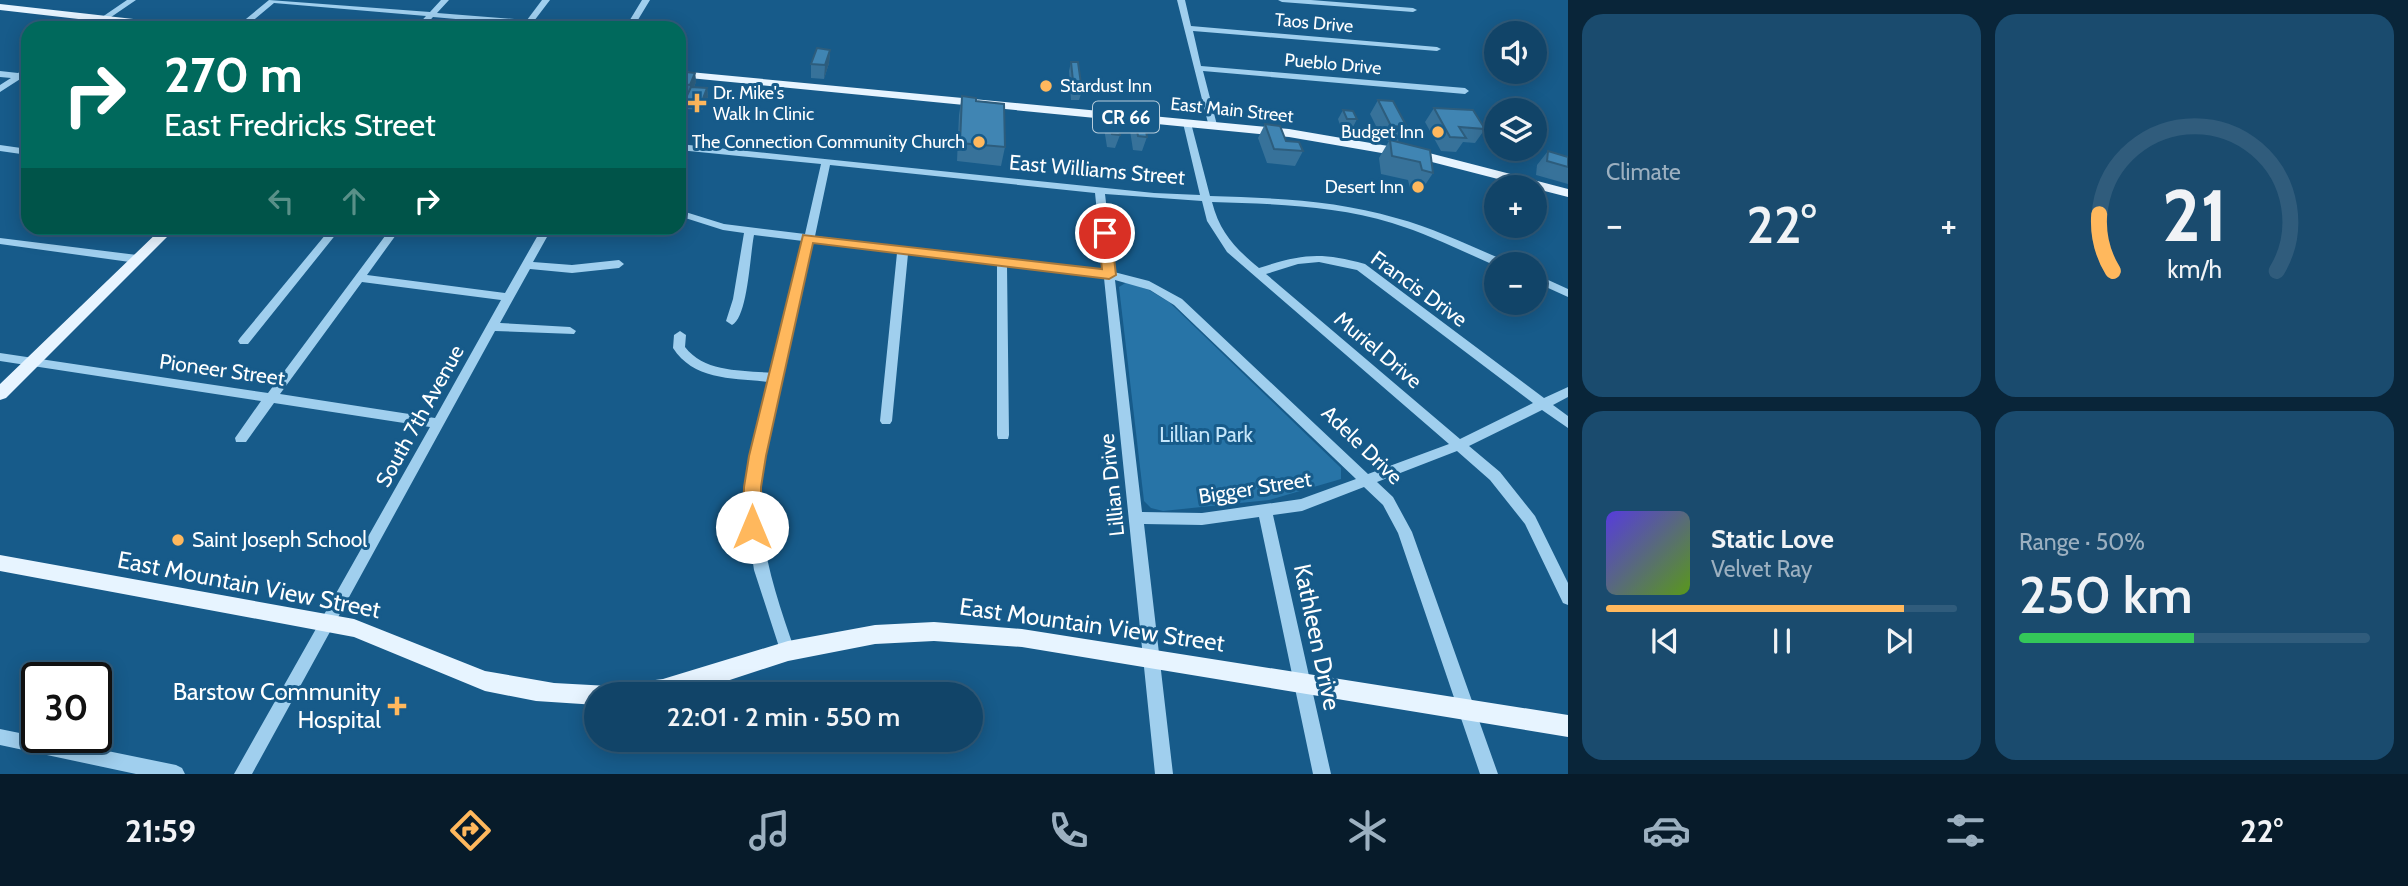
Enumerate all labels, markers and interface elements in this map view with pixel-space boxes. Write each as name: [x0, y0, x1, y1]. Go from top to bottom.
street label: Taos Drive: [1274, 9, 1354, 37]
map controls: [1484, 21, 1547, 315]
button: sound: [1484, 21, 1547, 84]
text: 270 m: [164, 45, 303, 104]
icon: right: [49, 49, 140, 140]
street label: Pueblo Drive: [1284, 49, 1382, 79]
place label: Stardust Inn: [1060, 75, 1152, 97]
marker: Stardust Inn: [1038, 78, 1054, 94]
place label: Dr. Mike's Walk In Clinic: [713, 82, 814, 125]
marker: Dr. Mike's Walk In Clinic: [687, 93, 707, 113]
street label: East Main Street: [1169, 93, 1295, 127]
button: layers: [1484, 98, 1547, 161]
road number: CR 66: [1093, 102, 1159, 132]
text: East Fredricks Street: [164, 105, 436, 144]
place label: Budget Inn: [1341, 121, 1424, 143]
marker: Budget Inn: [1430, 124, 1446, 140]
place label: The Connection Community Church: [692, 131, 965, 153]
marker: The Connection Community Church: [971, 134, 987, 150]
street label: East Williams Street: [1008, 149, 1186, 190]
text: Climate: [1606, 158, 1681, 186]
text: 21: [2162, 172, 2227, 260]
button: +: [1484, 175, 1547, 238]
place label: Desert Inn: [1325, 176, 1404, 198]
marker: Desert Inn: [1410, 179, 1426, 195]
icon: left: [262, 182, 300, 220]
icon: ahead: [335, 182, 373, 220]
icon: right: [408, 182, 446, 220]
text: 22°: [1747, 193, 1816, 256]
text: −: [1606, 201, 1623, 248]
text: +: [1940, 201, 1957, 248]
pin: [1075, 203, 1135, 263]
icon: arrive: [1086, 214, 1124, 252]
street label: Francis Drive: [1366, 245, 1472, 332]
button: −: [1484, 252, 1547, 315]
text: km/h: [2167, 254, 2222, 284]
street label: Muriel Drive: [1330, 306, 1427, 394]
street label: South 7th Avenue: [370, 340, 469, 491]
street label: Pioneer Street: [158, 348, 286, 391]
street label: Adele Drive: [1317, 400, 1408, 489]
park label: Lillian Park: [1159, 422, 1253, 447]
street label: Lillian Drive: [1094, 432, 1129, 538]
street label: Bigger Street: [1197, 466, 1313, 509]
position arrow: [715, 490, 789, 564]
text: Static Love: [1711, 523, 1834, 555]
place label: Saint Joseph School: [192, 527, 367, 552]
text: Range · 50%: [2019, 528, 2145, 556]
marker: Saint Joseph School: [170, 532, 186, 548]
street label: East Mountain View Street: [115, 545, 383, 624]
text: Velvet Ray: [1711, 555, 1812, 583]
street label: Kathleen Drive: [1288, 561, 1347, 713]
text: 250 km: [2019, 563, 2193, 626]
street label: East Mountain View Street: [958, 592, 1227, 657]
icon: previous: [1646, 622, 1684, 660]
icon: pause: [1763, 622, 1801, 660]
icon: next: [1880, 622, 1918, 660]
speed limit sign: 30: [21, 662, 112, 753]
place label: Barstow Community Hospital: [173, 677, 381, 734]
marker: Barstow Community Hospital: [387, 696, 407, 716]
text: 22:01 · 2 min · 550 m: [667, 701, 900, 733]
icon: directions: [446, 806, 495, 855]
icon: music: [745, 806, 794, 855]
icon: phone: [1044, 806, 1093, 855]
icon: climate: [1343, 806, 1392, 855]
icon: car: [1642, 806, 1691, 855]
icon: filters: [1941, 806, 1990, 855]
text: 21:59: [125, 811, 196, 850]
text: 22°: [2240, 811, 2283, 850]

